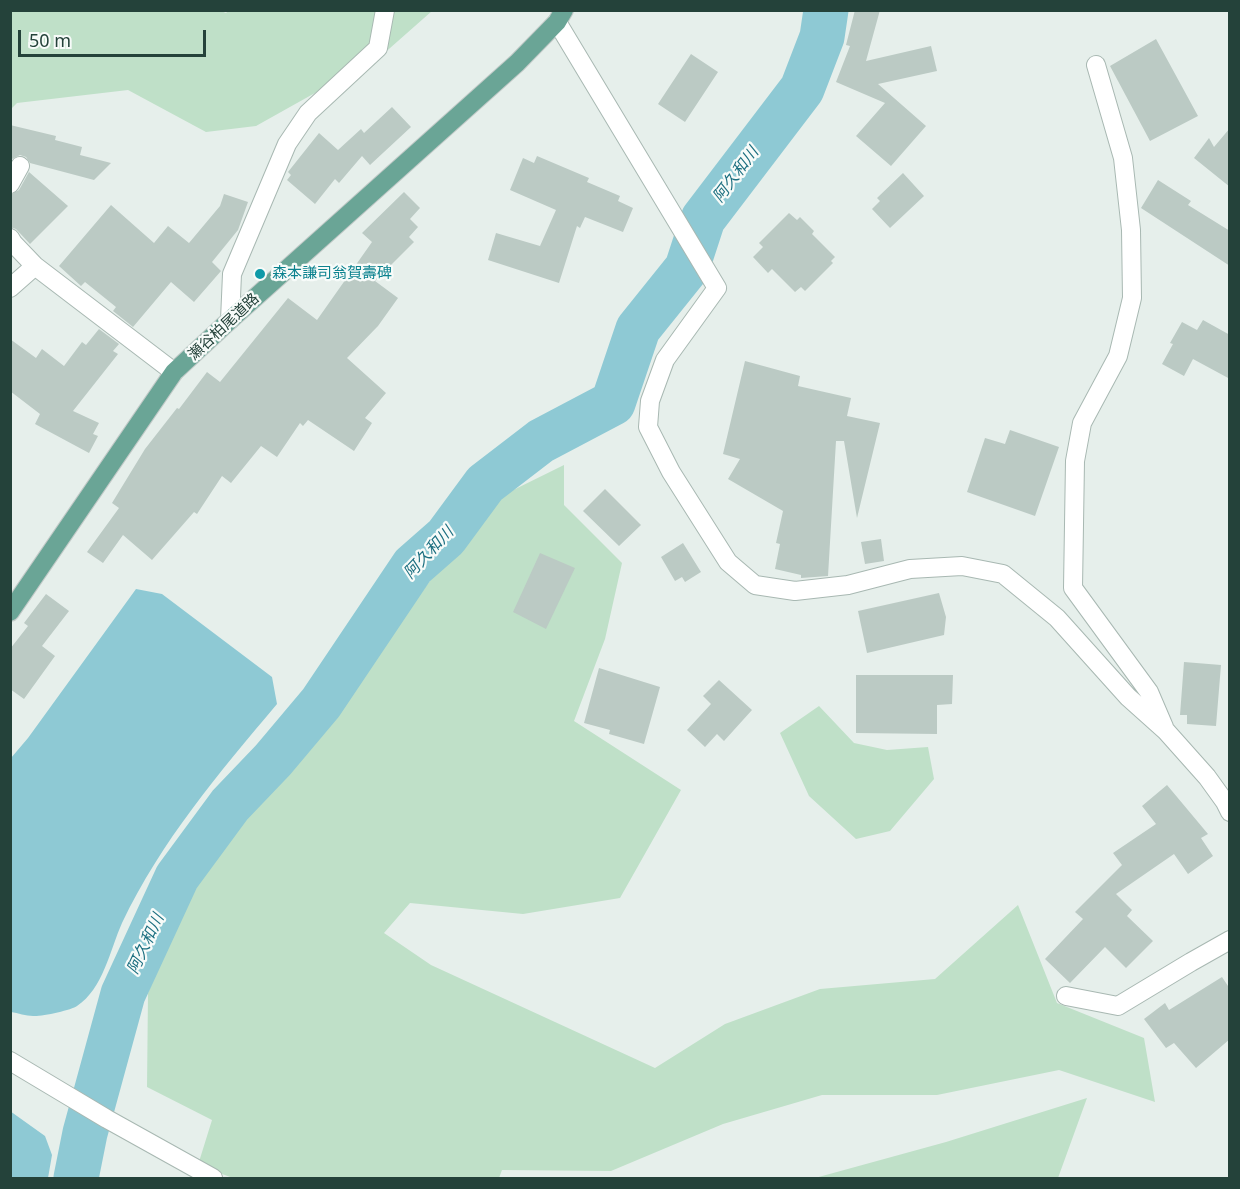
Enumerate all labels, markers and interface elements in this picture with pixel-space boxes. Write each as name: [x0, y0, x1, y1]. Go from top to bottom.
scale bar: [21, 18, 208, 56]
text: 50 m: [29, 28, 71, 52]
water label: 阿久和川: [709, 144, 763, 206]
place label: 森本謙司翁賀壽碑: [272, 265, 392, 283]
marker: 森本謙司翁賀壽碑: [253, 267, 267, 281]
street label: 瀬谷柏尾道路: [185, 290, 263, 364]
water label: 阿久和川: [400, 523, 458, 583]
water label: 阿久和川: [124, 911, 168, 977]

